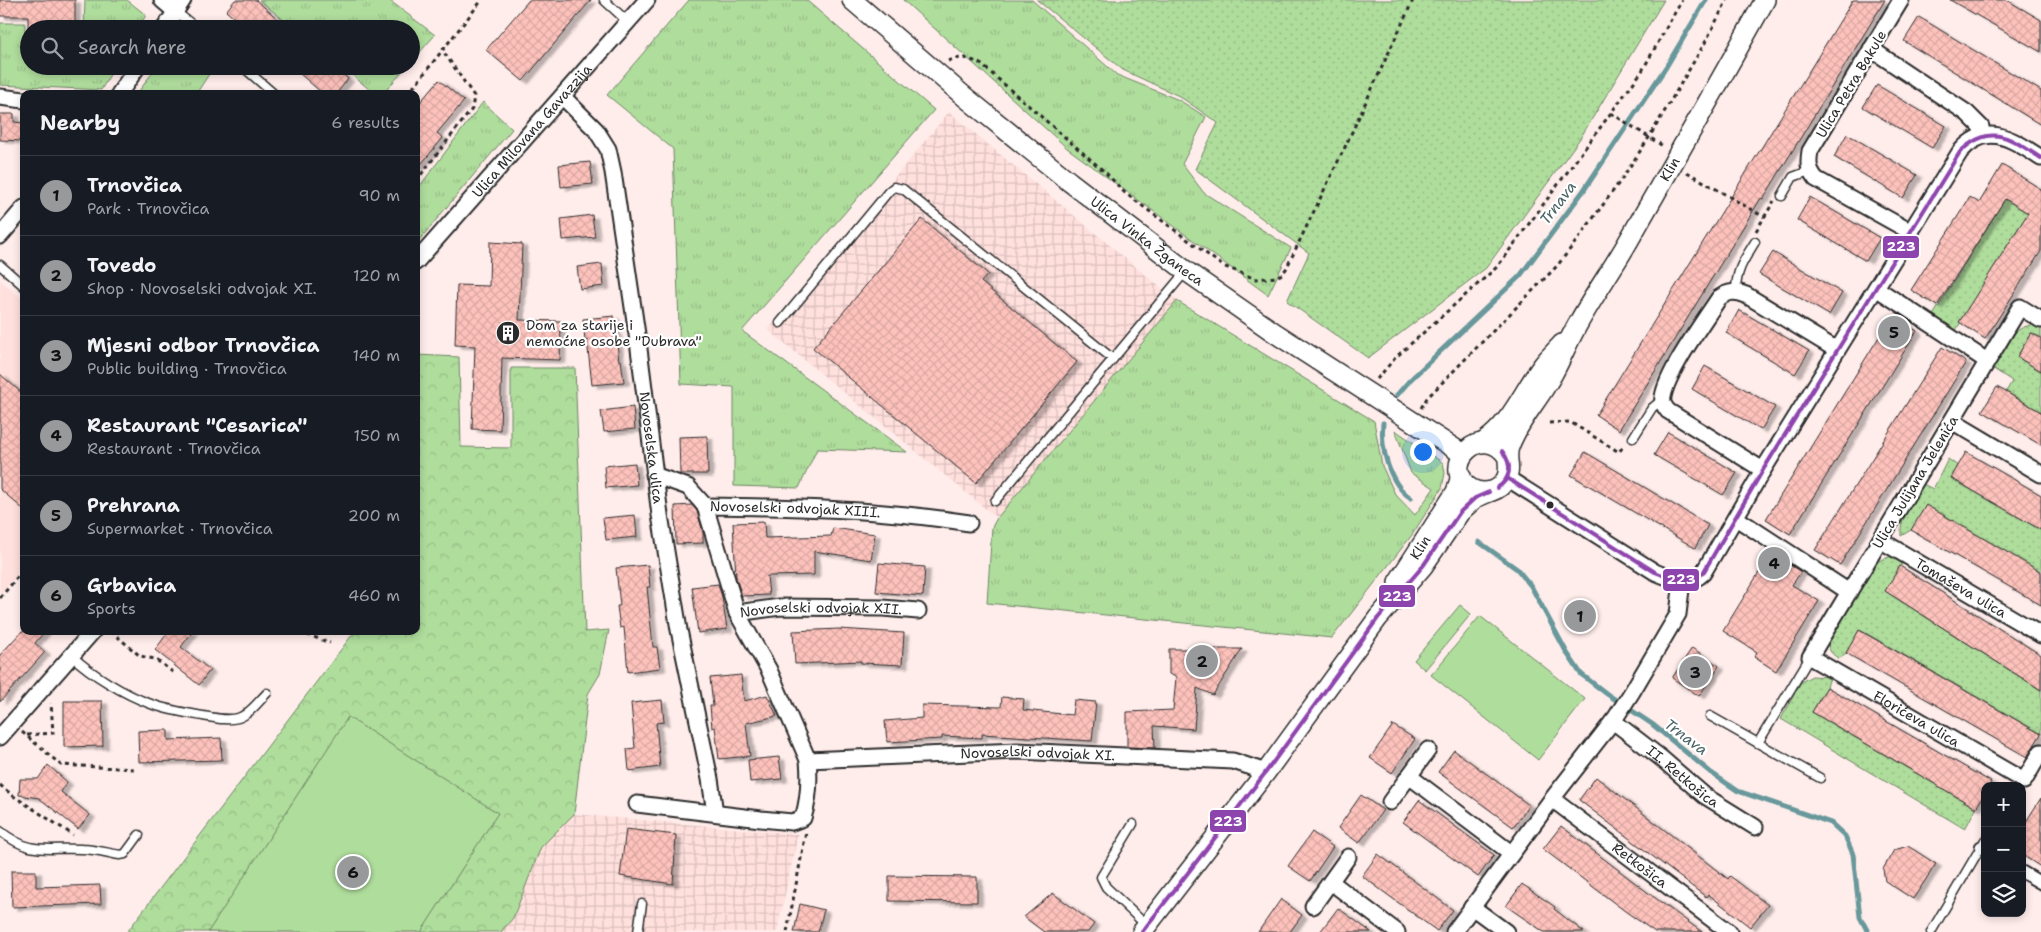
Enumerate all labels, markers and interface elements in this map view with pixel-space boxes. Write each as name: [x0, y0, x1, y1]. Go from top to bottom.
search box: [20, 20, 420, 75]
street label: Ulica Petra Bakule: [1812, 27, 1890, 141]
icon: search: [38, 34, 66, 62]
text: Search here: [78, 35, 187, 60]
street label: Ulica Milovana Gavazzija: [468, 60, 596, 201]
text: Nearby: [40, 109, 120, 137]
text: 6 results: [331, 112, 400, 133]
street label: Klin: [1655, 153, 1684, 185]
text: Trnovčica: [87, 173, 182, 198]
water label: Trnava: [1535, 177, 1581, 229]
text: 1: [52, 185, 60, 206]
text: 90 m: [359, 185, 400, 206]
street label: Ulica Vinka Žganeca: [1087, 192, 1207, 290]
text: Park · Trnovčica: [87, 198, 210, 219]
line badge: 223: [1882, 235, 1920, 259]
text: 223: [1886, 237, 1916, 255]
text: Tovedo: [87, 253, 156, 278]
text: 2: [50, 265, 62, 286]
text: 120 m: [353, 265, 400, 286]
text: Shop · Novoselski odvojak XI.: [87, 278, 317, 299]
pin: 5: [1878, 313, 1910, 351]
place label: Dom za starije i nemoćne osobe "Dubrava": [526, 316, 702, 350]
building icon: Dom za starije i nemoćne osobe "Dubrava": [495, 320, 521, 346]
text: Mjesni odbor Trnovčica: [87, 333, 320, 358]
text: 3: [50, 345, 62, 366]
text: 140 m: [353, 345, 400, 366]
text: Public building · Trnovčica: [87, 358, 287, 379]
street label: Novoselska ulica: [635, 391, 668, 505]
street label: Ulica Julijana Jelenića: [1868, 412, 1962, 552]
text: Restaurant "Cesarica": [87, 413, 307, 438]
text: 4: [50, 425, 62, 446]
text: 150 m: [353, 425, 400, 446]
text: Restaurant · Trnovčica: [87, 438, 261, 459]
your location: [1410, 439, 1436, 465]
text: Prehrana: [87, 493, 180, 518]
street label: Novoselski odvojak XIII.: [710, 497, 881, 522]
unlabelled marker: [1545, 500, 1555, 510]
text: 5: [51, 505, 61, 526]
text: 200 m: [348, 505, 400, 526]
text: Supermarket · Trnovčica: [87, 518, 273, 539]
street label: Klin: [1406, 532, 1435, 563]
pin: 4: [1758, 544, 1790, 582]
street label: Tomaševa ulica: [1912, 554, 2010, 622]
line badge: 223: [1662, 568, 1700, 592]
text: 223: [1666, 570, 1696, 588]
text: Grbavica: [87, 573, 176, 598]
line badge: 223: [1378, 584, 1416, 608]
text: 6: [50, 585, 62, 606]
text: 460 m: [348, 585, 400, 606]
text: 223: [1382, 587, 1412, 605]
pin: 1: [1564, 597, 1596, 635]
text: Sports: [87, 598, 136, 619]
street label: Novoselski odvojak XII.: [738, 598, 903, 622]
pin: 2: [1186, 642, 1218, 680]
pin: 3: [1679, 653, 1711, 691]
street label: Florićeva ulica: [1870, 687, 1963, 751]
water label: Trnava: [1660, 714, 1712, 760]
street label: II. Retkošica: [1643, 741, 1722, 811]
street label: Novoselski odvojak XI.: [960, 742, 1116, 765]
map controls: [1981, 782, 2026, 917]
button: +: [1981, 782, 2026, 827]
line badge: 223: [1209, 809, 1247, 833]
text: 223: [1213, 812, 1243, 830]
button: −: [1981, 827, 2026, 872]
street label: Retkošica: [1609, 838, 1671, 892]
pin: 6: [337, 853, 369, 891]
button: layers: [1981, 872, 2026, 917]

